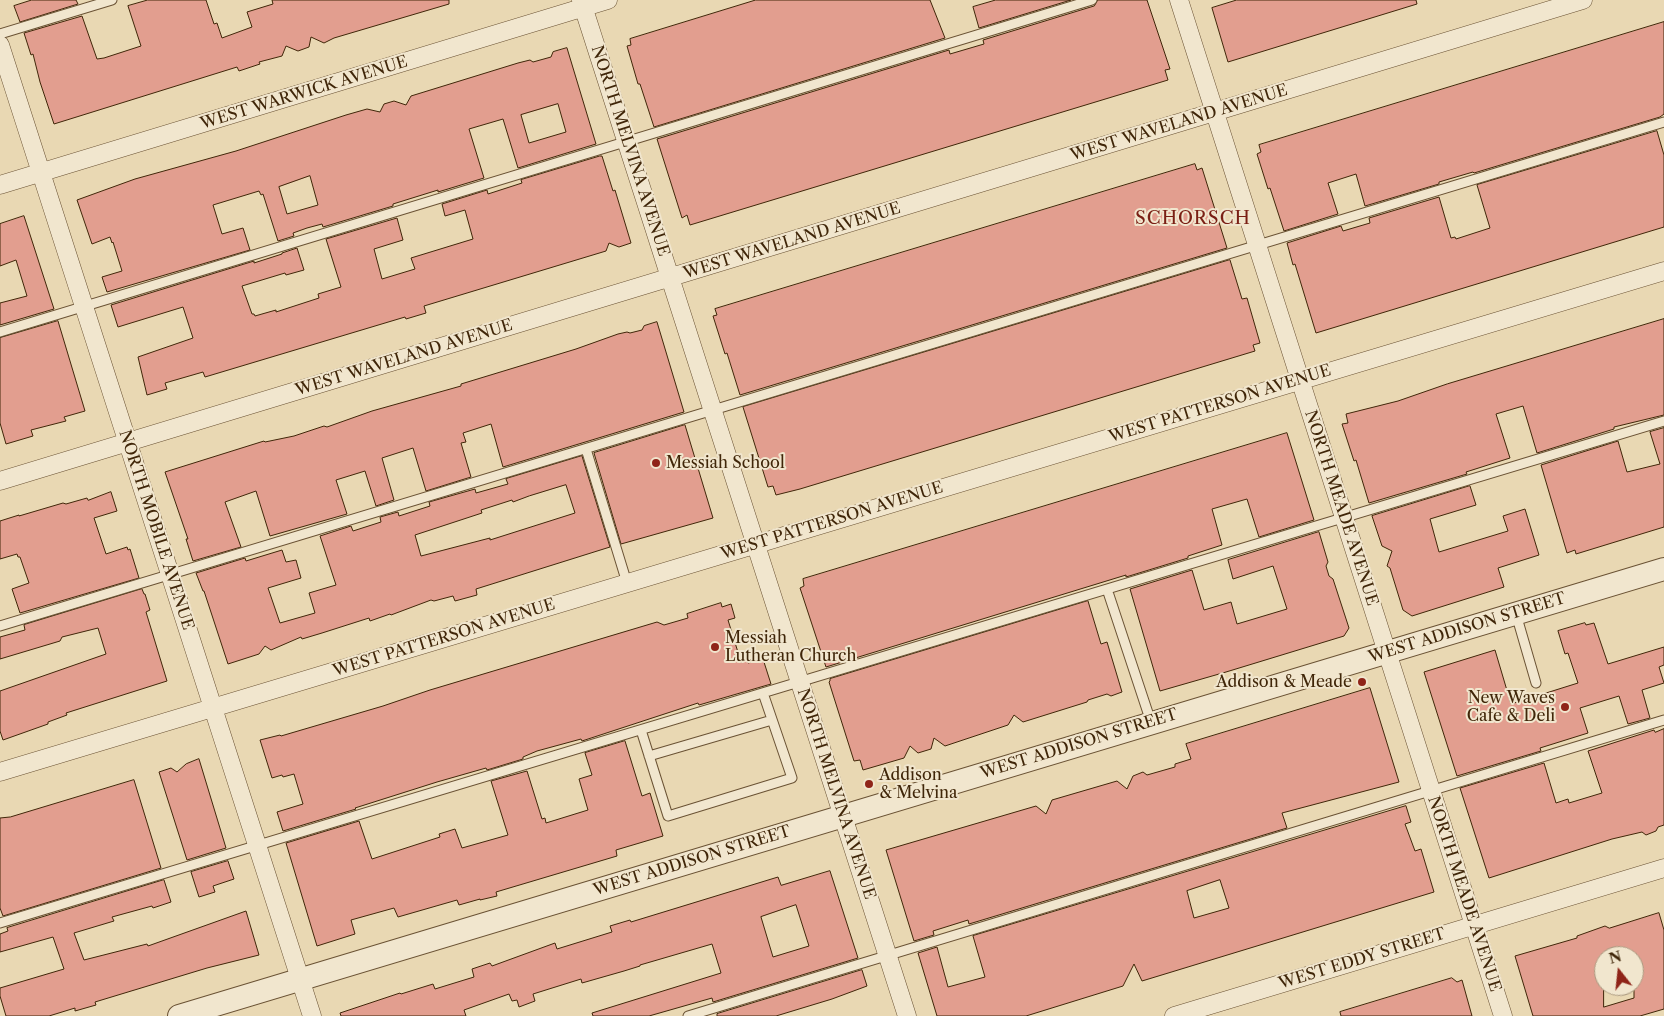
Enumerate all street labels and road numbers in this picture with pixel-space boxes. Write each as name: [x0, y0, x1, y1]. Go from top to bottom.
street label: NORTH MELVINA AVENUE: [587, 43, 673, 259]
street label: WEST WARWICK AVENUE: [198, 52, 410, 134]
street label: WEST WAVELAND AVENUE: [1068, 81, 1290, 165]
street label: WEST WAVELAND AVENUE: [681, 199, 903, 283]
street label: WEST WAVELAND AVENUE: [293, 316, 515, 400]
street label: WEST PATTERSON AVENUE: [1107, 361, 1333, 447]
street label: NORTH MEADE AVENUE: [1300, 408, 1382, 608]
street label: NORTH MOBILE AVENUE: [115, 427, 197, 633]
street label: WEST PATTERSON AVENUE: [719, 478, 945, 564]
street label: WEST ADDISON STREET: [1366, 589, 1568, 667]
street label: WEST PATTERSON AVENUE: [331, 595, 557, 681]
street label: NORTH MELVINA AVENUE: [793, 686, 879, 902]
street label: WEST ADDISON STREET: [978, 705, 1180, 783]
street label: NORTH MEADE AVENUE: [1423, 794, 1505, 994]
street label: WEST ADDISON STREET: [591, 822, 793, 900]
street label: WEST EDDY STREET: [1276, 924, 1448, 994]

